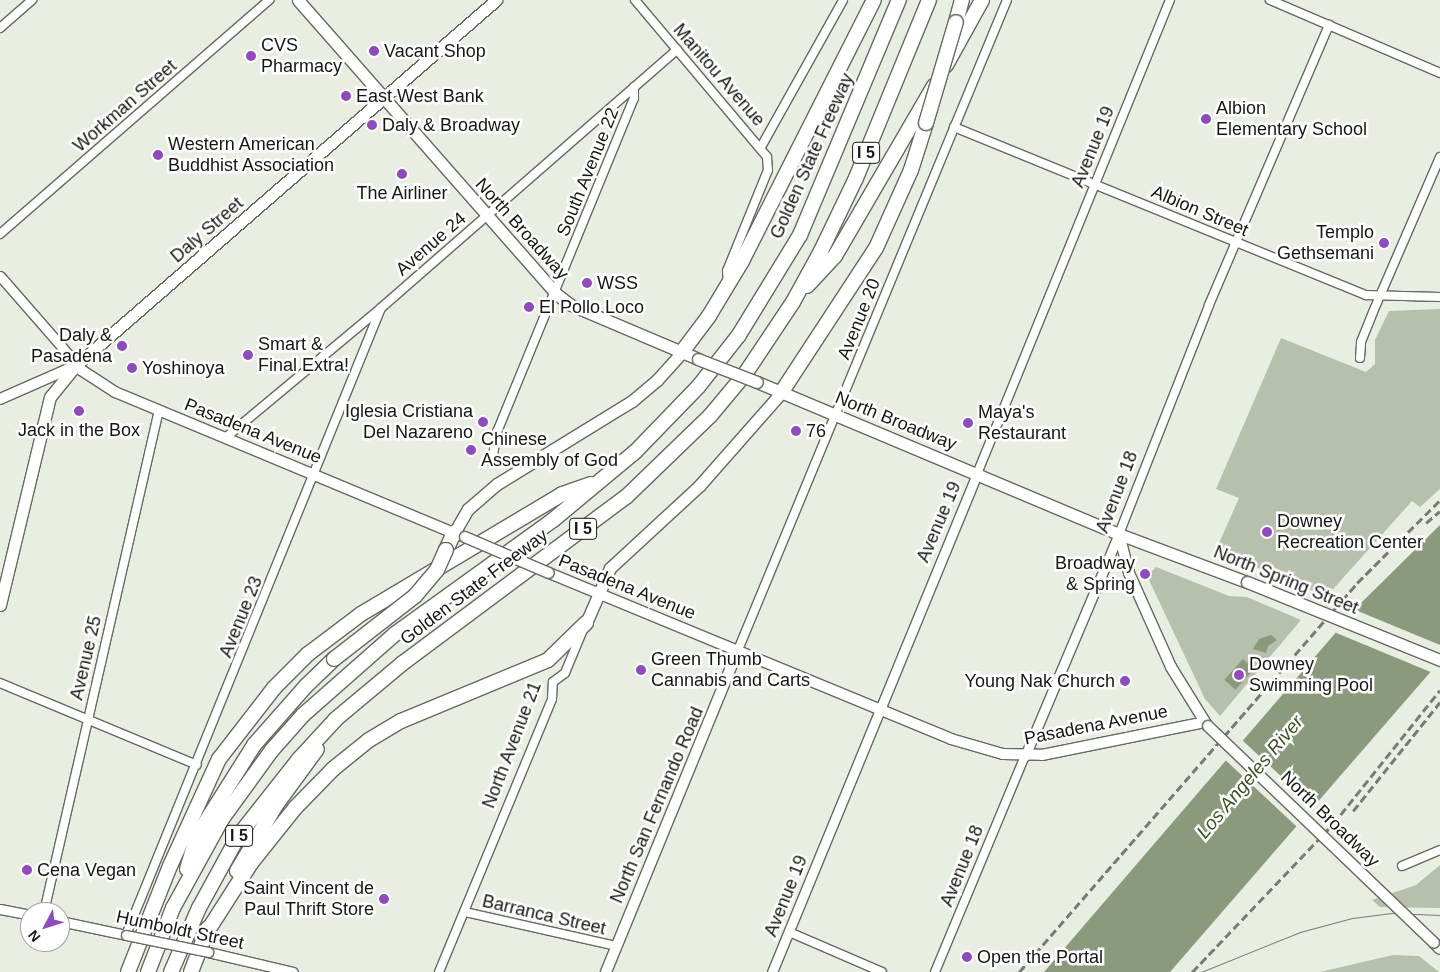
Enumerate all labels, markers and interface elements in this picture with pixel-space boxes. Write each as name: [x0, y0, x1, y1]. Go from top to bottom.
street label: Manitou Avenue: [668, 19, 770, 131]
place label: CVS Pharmacy: [261, 35, 342, 78]
place label: Vacant Shop: [384, 40, 486, 62]
marker: Vacant Shop: [368, 45, 380, 57]
marker: CVS Pharmacy: [245, 50, 257, 62]
street label: Workman Street: [69, 55, 181, 157]
street label: Golden State Freeway: [766, 70, 858, 242]
place label: East West Bank: [356, 85, 484, 107]
marker: East West Bank: [340, 90, 352, 102]
place label: Albion Elementary School: [1216, 98, 1367, 140]
street label: Avenue 19: [1067, 103, 1119, 191]
street label: South Avenue 22: [552, 104, 624, 240]
marker: Albion Elementary School: [1200, 113, 1212, 125]
place label: Daly & Broadway: [382, 114, 520, 136]
marker: Daly & Broadway: [366, 119, 378, 131]
place label: Western American Buddhist Association: [168, 134, 335, 176]
road number: I 5: [851, 140, 881, 167]
marker: Western American Buddhist Association: [152, 149, 164, 161]
marker: The Airliner: [396, 168, 408, 180]
street label: North Broadway: [471, 174, 573, 284]
street label: Albion Street: [1148, 181, 1252, 241]
place label: The Airliner: [356, 182, 448, 204]
street label: Daly Street: [166, 193, 248, 267]
street label: Avenue 24: [392, 208, 470, 280]
place label: Templo Gethsemani: [1277, 222, 1374, 264]
marker: Templo Gethsemani: [1378, 237, 1390, 249]
place label: WSS: [597, 272, 638, 294]
street label: Avenue 20: [833, 275, 885, 363]
marker: WSS: [581, 277, 593, 289]
place label: El Pollo Loco: [539, 296, 644, 318]
marker: El Pollo Loco: [523, 301, 535, 313]
place label: Daly & Pasadena: [31, 325, 112, 368]
place label: Smart & Final Extra!: [258, 334, 349, 376]
marker: Daly & Pasadena: [116, 340, 128, 352]
marker: Smart & Final Extra!: [242, 349, 254, 361]
place label: Yoshinoya: [142, 357, 224, 379]
marker: Yoshinoya: [126, 362, 138, 374]
street label: North Broadway: [832, 387, 960, 455]
street label: Pasadena Avenue: [181, 393, 325, 469]
place label: Iglesia Cristiana Del Nazareno: [345, 401, 473, 444]
place label: Maya's Restaurant: [978, 402, 1066, 444]
marker: Jack in the Box: [73, 405, 85, 417]
marker: Iglesia Cristiana Del Nazareno: [477, 416, 489, 428]
marker: Maya's Restaurant: [962, 417, 974, 429]
place label: Jack in the Box: [18, 419, 140, 441]
place label: 76: [806, 420, 826, 442]
marker: 76: [790, 425, 802, 437]
place label: Chinese Assembly of God: [481, 429, 618, 472]
marker: Chinese Assembly of God: [465, 444, 477, 456]
street label: Avenue 18: [1092, 448, 1142, 536]
street label: Avenue 19: [912, 478, 966, 566]
place label: Downey Recreation Center: [1277, 511, 1423, 554]
road number: I 5: [568, 516, 598, 542]
street label: Golden State Freeway: [396, 524, 552, 650]
marker: Downey Recreation Center: [1261, 526, 1273, 538]
street label: North Spring Street: [1211, 541, 1361, 619]
street label: Pasadena Avenue: [555, 549, 699, 625]
place label: Broadway & Spring: [1055, 553, 1135, 596]
marker: Broadway & Spring: [1139, 568, 1151, 580]
street label: Avenue 23: [215, 573, 267, 661]
street label: Avenue 25: [66, 614, 106, 702]
place label: Green Thumb Cannabis and Carts: [651, 649, 810, 692]
place label: Downey Swimming Pool: [1249, 654, 1373, 696]
marker: Green Thumb Cannabis and Carts: [635, 664, 647, 676]
marker: Downey Swimming Pool: [1233, 669, 1245, 681]
place label: Young Nak Church: [965, 670, 1115, 692]
marker: Young Nak Church: [1119, 675, 1131, 687]
street label: North Avenue 21: [478, 678, 546, 812]
street label: Pasadena Avenue: [1022, 700, 1170, 750]
street label: North San Fernando Road: [606, 704, 708, 906]
water label: Los Angeles River: [1192, 711, 1308, 843]
street label: North Broadway: [1276, 766, 1384, 872]
road number: I 5: [224, 822, 254, 849]
street label: Avenue 18: [936, 822, 988, 910]
street label: Avenue 19: [760, 852, 812, 940]
place label: Cena Vegan: [37, 859, 136, 881]
marker: Cena Vegan: [21, 864, 33, 876]
place label: Saint Vincent de Paul Thrift Store: [243, 878, 374, 921]
street label: Barranca Street: [480, 890, 608, 940]
marker: Saint Vincent de Paul Thrift Store: [378, 893, 390, 905]
north arrow: [20, 902, 70, 952]
street label: Humboldt Street: [114, 906, 246, 954]
text: N: [25, 927, 44, 945]
place label: Open the Portal: [977, 946, 1103, 968]
marker: Open the Portal: [961, 951, 973, 963]

